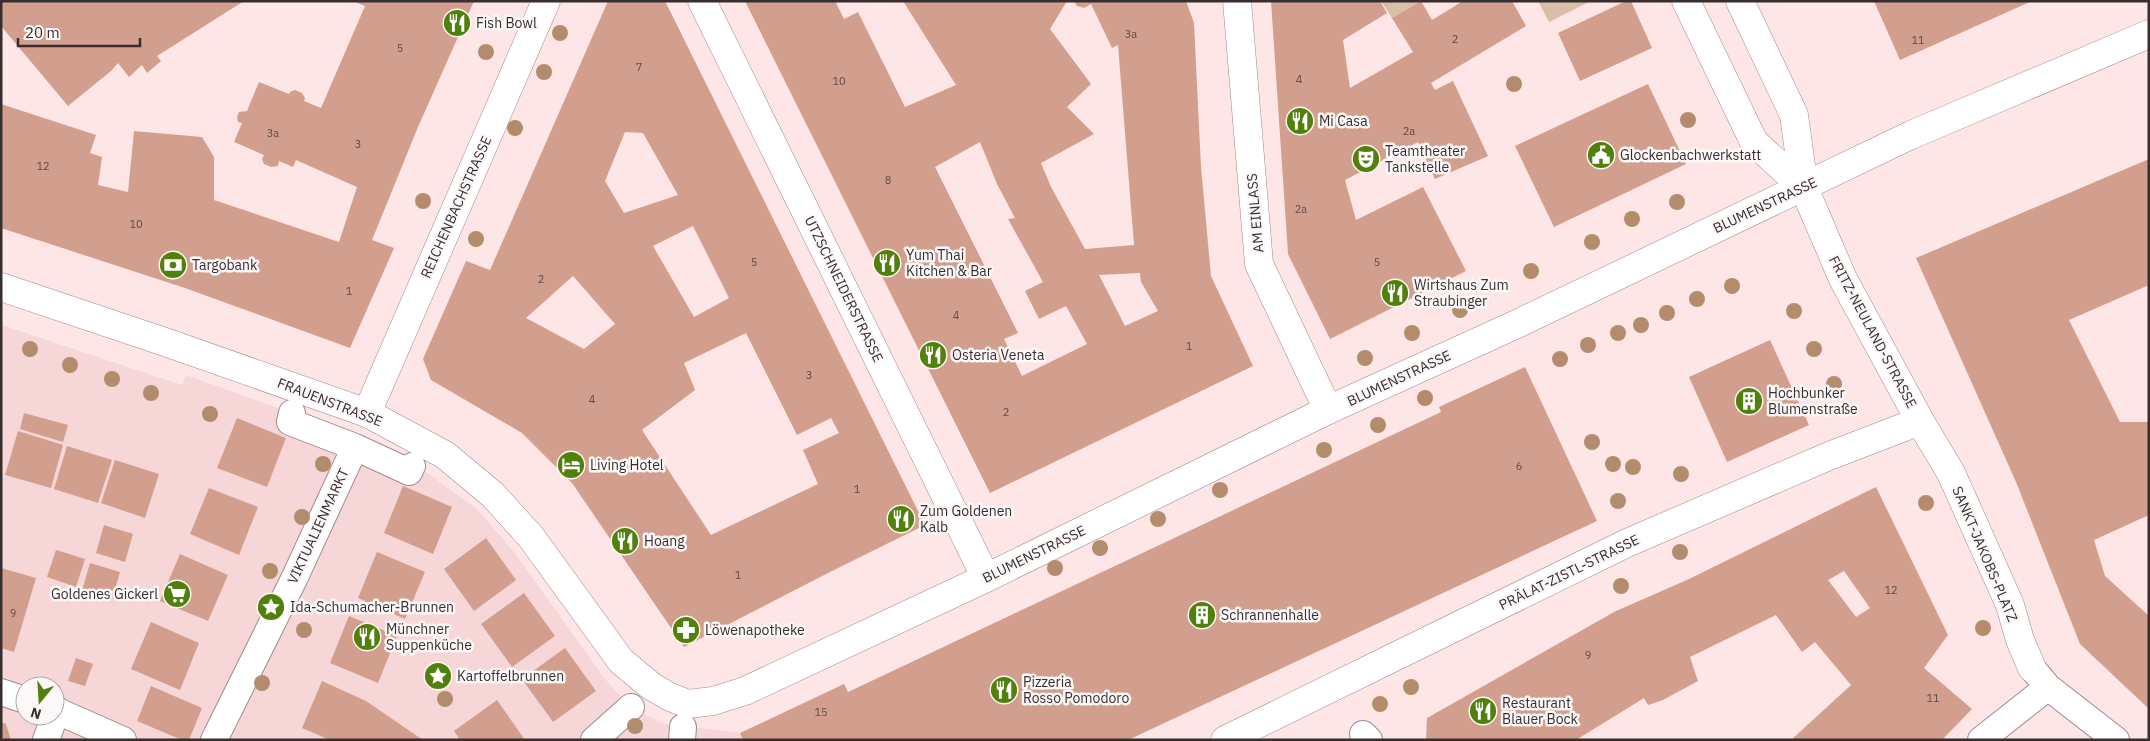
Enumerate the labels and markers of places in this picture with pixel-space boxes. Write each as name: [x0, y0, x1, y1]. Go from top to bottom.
restaurant icon: Fish Bowl: [442, 8, 472, 38]
place label: Fish Bowl: [476, 14, 537, 32]
restaurant icon: Mi Casa: [1285, 106, 1315, 136]
place label: Mi Casa: [1319, 112, 1368, 130]
public building icon: Glockenbachwerkstatt: [1586, 140, 1616, 170]
place label: Teamtheater Tankstelle: [1385, 142, 1465, 176]
theatre icon: Teamtheater Tankstelle: [1351, 144, 1381, 174]
place label: Glockenbachwerkstatt: [1620, 146, 1761, 164]
place label: Yum Thai Kitchen & Bar: [906, 246, 992, 280]
restaurant icon: Yum Thai Kitchen & Bar: [872, 248, 902, 278]
bank icon: Targobank: [158, 250, 188, 280]
place label: Targobank: [192, 256, 258, 274]
place label: Wirtshaus Zum Straubinger: [1414, 276, 1509, 310]
restaurant icon: Wirtshaus Zum Straubinger: [1380, 278, 1410, 308]
restaurant icon: Osteria Veneta: [918, 340, 948, 370]
place label: Osteria Veneta: [952, 346, 1045, 364]
place label: Hochbunker Blumenstraße: [1768, 384, 1858, 418]
building icon: Hochbunker Blumenstraße: [1734, 386, 1764, 416]
hotel icon: Living Hotel: [556, 450, 586, 480]
place label: Living Hotel: [590, 456, 664, 474]
place label: Zum Goldenen Kalb: [920, 502, 1012, 536]
restaurant icon: Zum Goldenen Kalb: [886, 504, 916, 534]
restaurant icon: Hoang: [610, 526, 640, 556]
place label: Hoang: [644, 532, 685, 550]
supermarket icon: Goldenes Gickerl: [162, 579, 192, 609]
place label: Goldenes Gickerl: [51, 585, 158, 603]
place icon: Ida-Schumacher-Brunnen: [256, 592, 286, 622]
place label: Ida-Schumacher-Brunnen: [290, 598, 454, 616]
building icon: Schrannenhalle: [1187, 600, 1217, 630]
place label: Schrannenhalle: [1221, 606, 1319, 624]
pharmacy icon: Löwenapotheke: [671, 615, 701, 645]
place label: Münchner Suppenküche: [386, 620, 472, 654]
place label: Löwenapotheke: [705, 621, 805, 639]
restaurant icon: Münchner Suppenküche: [352, 622, 382, 652]
place icon: Kartoffelbrunnen: [423, 661, 453, 691]
place label: Kartoffelbrunnen: [457, 667, 564, 685]
place label: Pizzeria Rosso Pomodoro: [1023, 673, 1129, 707]
restaurant icon: Pizzeria Rosso Pomodoro: [989, 675, 1019, 705]
place label: Restaurant Blauer Bock: [1502, 694, 1579, 728]
restaurant icon: Restaurant Blauer Bock: [1468, 696, 1498, 726]

